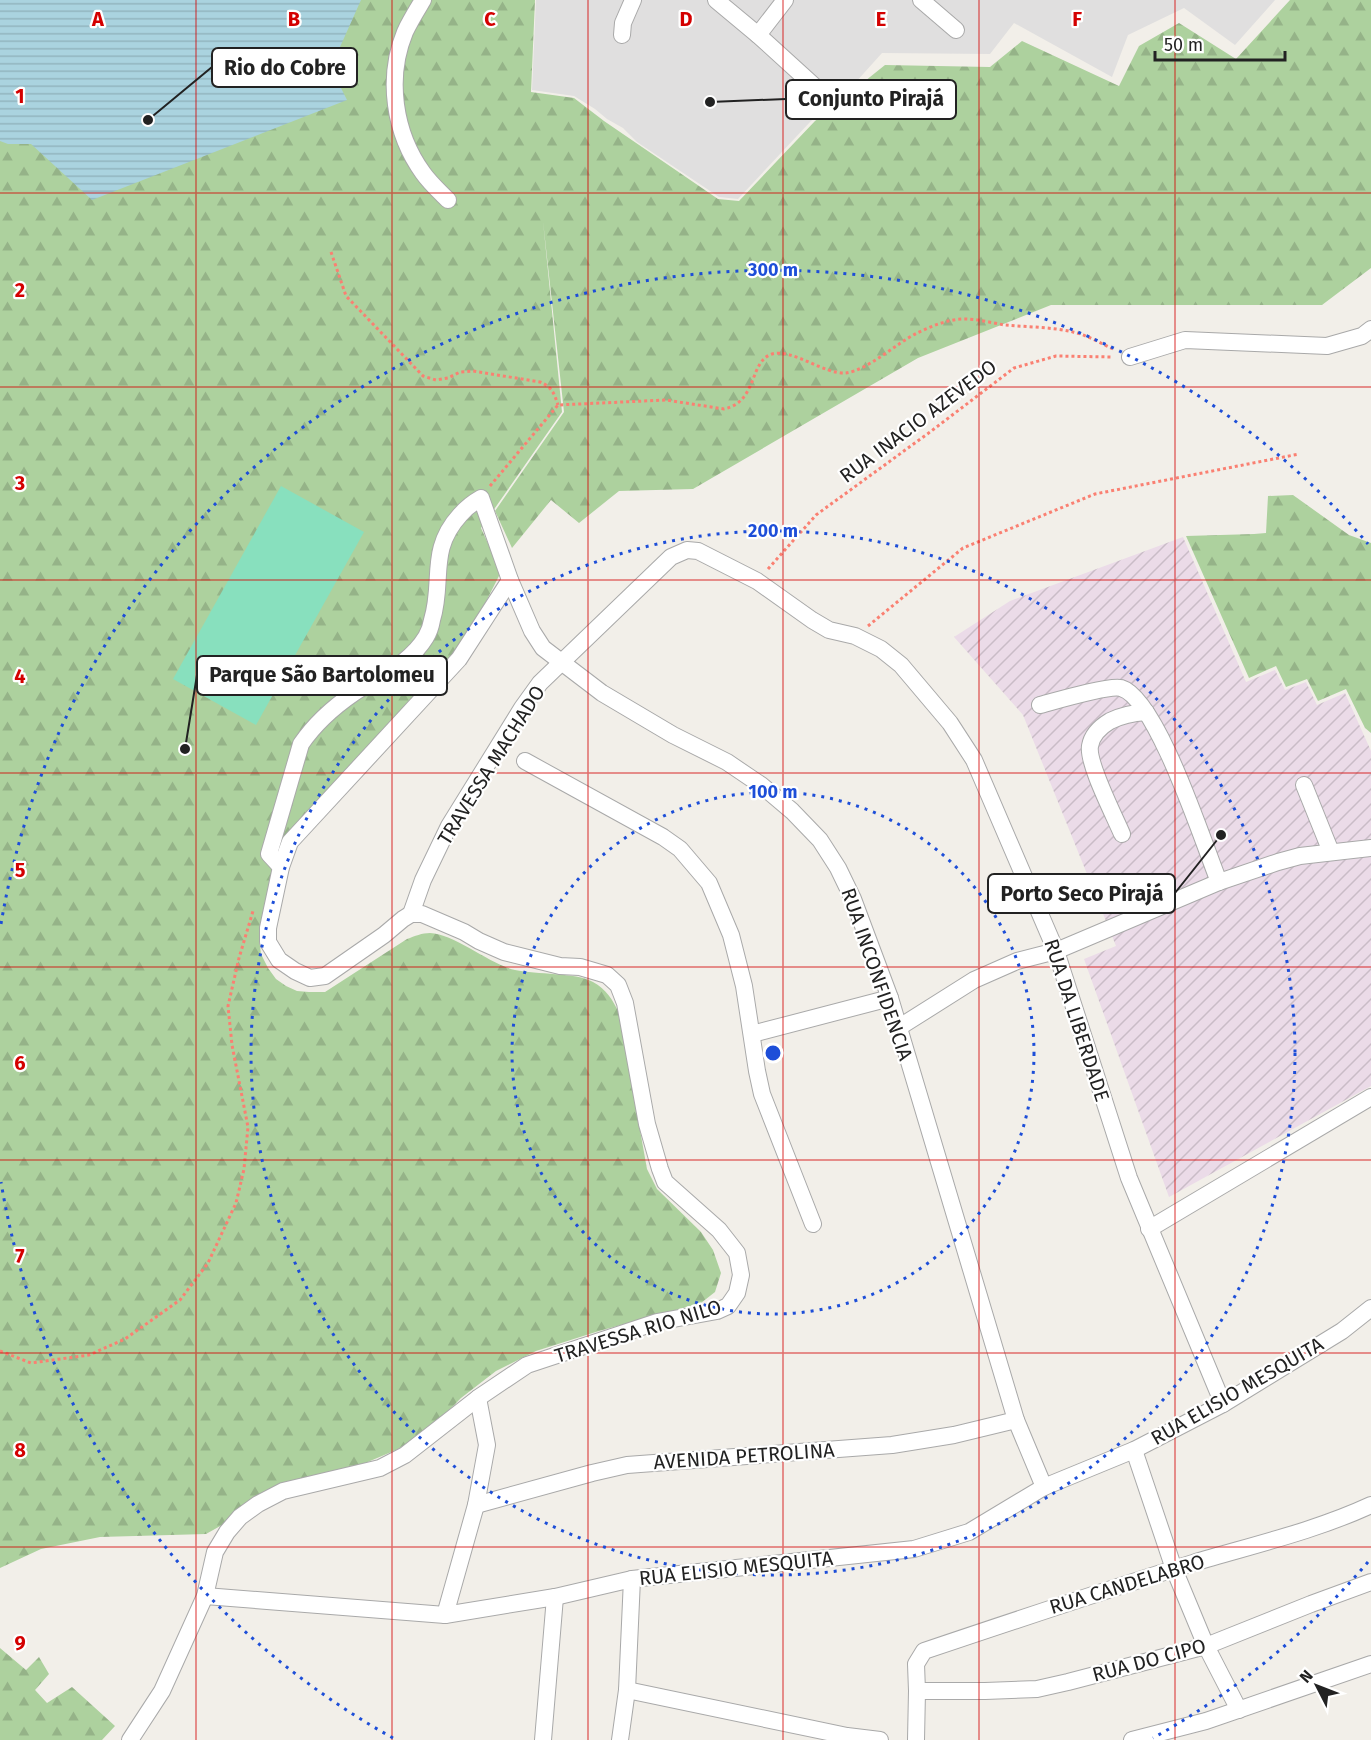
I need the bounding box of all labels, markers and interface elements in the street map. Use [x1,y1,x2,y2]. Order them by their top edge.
text: A [91,7,105,31]
text: B [288,7,300,31]
text: C [484,7,496,31]
text: D [679,7,693,31]
text: E [876,7,886,31]
text: F [1072,7,1082,31]
scale bar [1155,24,1286,62]
text: 50 m [1164,34,1203,56]
callout: Rio do Cobre [212,48,357,87]
text: Rio do Cobre [224,55,346,81]
callout: Conjunto Pirajá [786,80,956,119]
text: 1 [15,84,25,108]
text: Conjunto Pirajá [798,86,944,112]
text: 300 m [747,259,798,281]
text: 2 [15,278,25,302]
street label: RUA INACIO AZEVEDO [835,354,1001,488]
text: 3 [14,471,25,495]
text: 200 m [748,520,798,542]
callout: Parque São Bartolomeu [197,656,447,695]
text: Parque São Bartolomeu [209,662,435,688]
text: 4 [14,664,26,688]
street label: TRAVESSA MACHADO [432,681,550,849]
text: 100 m [749,781,797,803]
text: 5 [15,858,26,882]
callout: Porto Seco Pirajá [988,874,1175,913]
text: Porto Seco Pirajá [1000,881,1164,907]
street label: RUA INCONFIDENCIA [836,884,918,1064]
street label: RUA DA LIBERDADE [1039,936,1115,1104]
centre of rings [763,1043,783,1063]
text: 6 [14,1051,26,1075]
text: 7 [15,1244,25,1268]
street label: TRAVESSA RIO NILO [552,1294,724,1368]
street label: RUA ELISIO MESQUITA [1147,1332,1328,1450]
text: 8 [14,1438,26,1462]
street label: AVENIDA PETROLINA [653,1438,836,1474]
street label: RUA ELISIO MESQUITA [638,1546,835,1590]
street label: RUA CANDELABRO [1047,1549,1207,1619]
text: 9 [14,1631,26,1655]
street label: RUA DO CIPO [1090,1633,1208,1687]
north arrow [1287,1656,1347,1716]
text: N [1296,1666,1317,1687]

